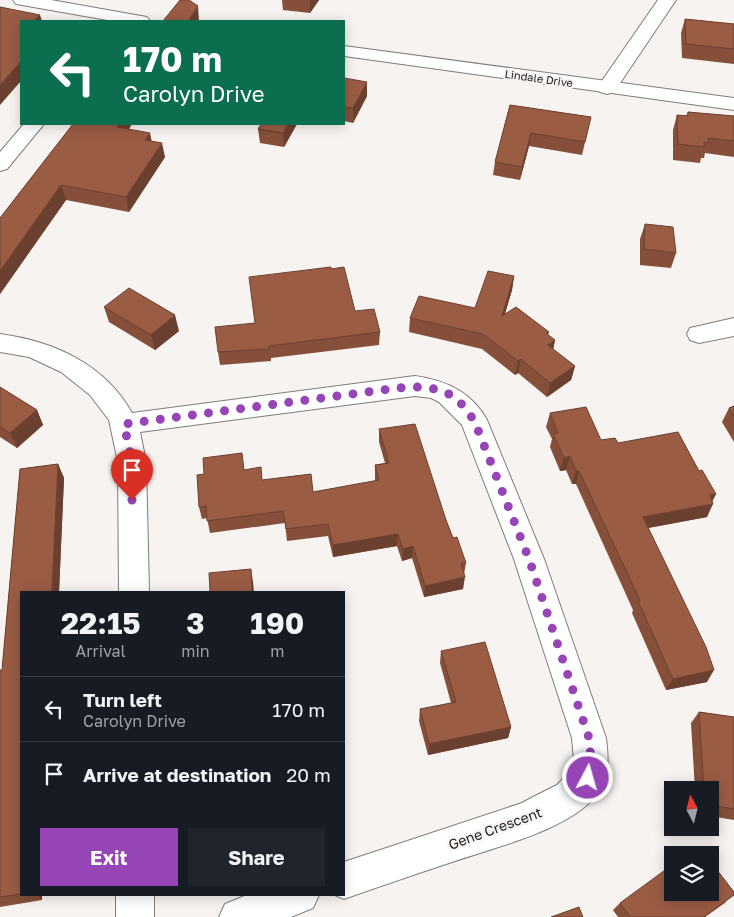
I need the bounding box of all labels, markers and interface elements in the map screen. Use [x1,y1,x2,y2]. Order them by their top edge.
text: 170 m [123,38,222,80]
icon: left [40,40,105,105]
street label: Lindale Drive [504,67,574,89]
text: Carolyn Drive [123,80,264,107]
pin [111,449,153,500]
icon: arrive [118,456,146,484]
text: 22:15 [61,605,141,641]
text: 3 [186,605,205,641]
text: 190 [250,605,304,641]
text: Arrival [76,641,126,661]
text: min [181,641,210,661]
text: m [270,641,284,661]
text: Turn left [83,688,162,711]
icon: left [40,695,68,723]
text: 170 m [272,698,325,721]
text: Carolyn Drive [83,711,186,731]
position arrow [561,751,613,803]
icon: arrive [40,760,68,788]
text: Arrive at destination [83,763,271,786]
text: 20 m [286,763,331,786]
north arrow [664,781,719,836]
map controls [664,781,719,901]
street label: Gene Crescent [446,803,544,853]
button: Exit [40,828,178,886]
button: Share [188,828,325,886]
button: layers [664,846,719,901]

